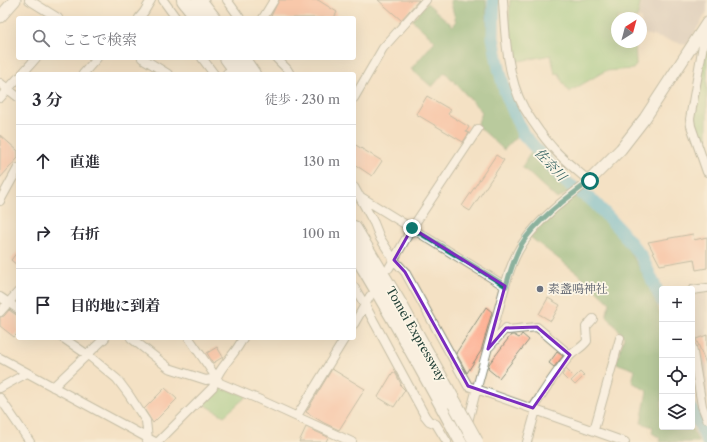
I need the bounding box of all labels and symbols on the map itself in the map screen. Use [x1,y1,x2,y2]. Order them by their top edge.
north arrow [611,12,647,48]
water label: 佐奈川 [532,144,572,185]
route start [581,172,599,190]
route end [403,219,421,237]
place label: 素盞鳴神社 [548,281,608,296]
street label: Tomei Expressway [383,284,450,384]
marker: 素盞鳴神社 [535,284,545,294]

